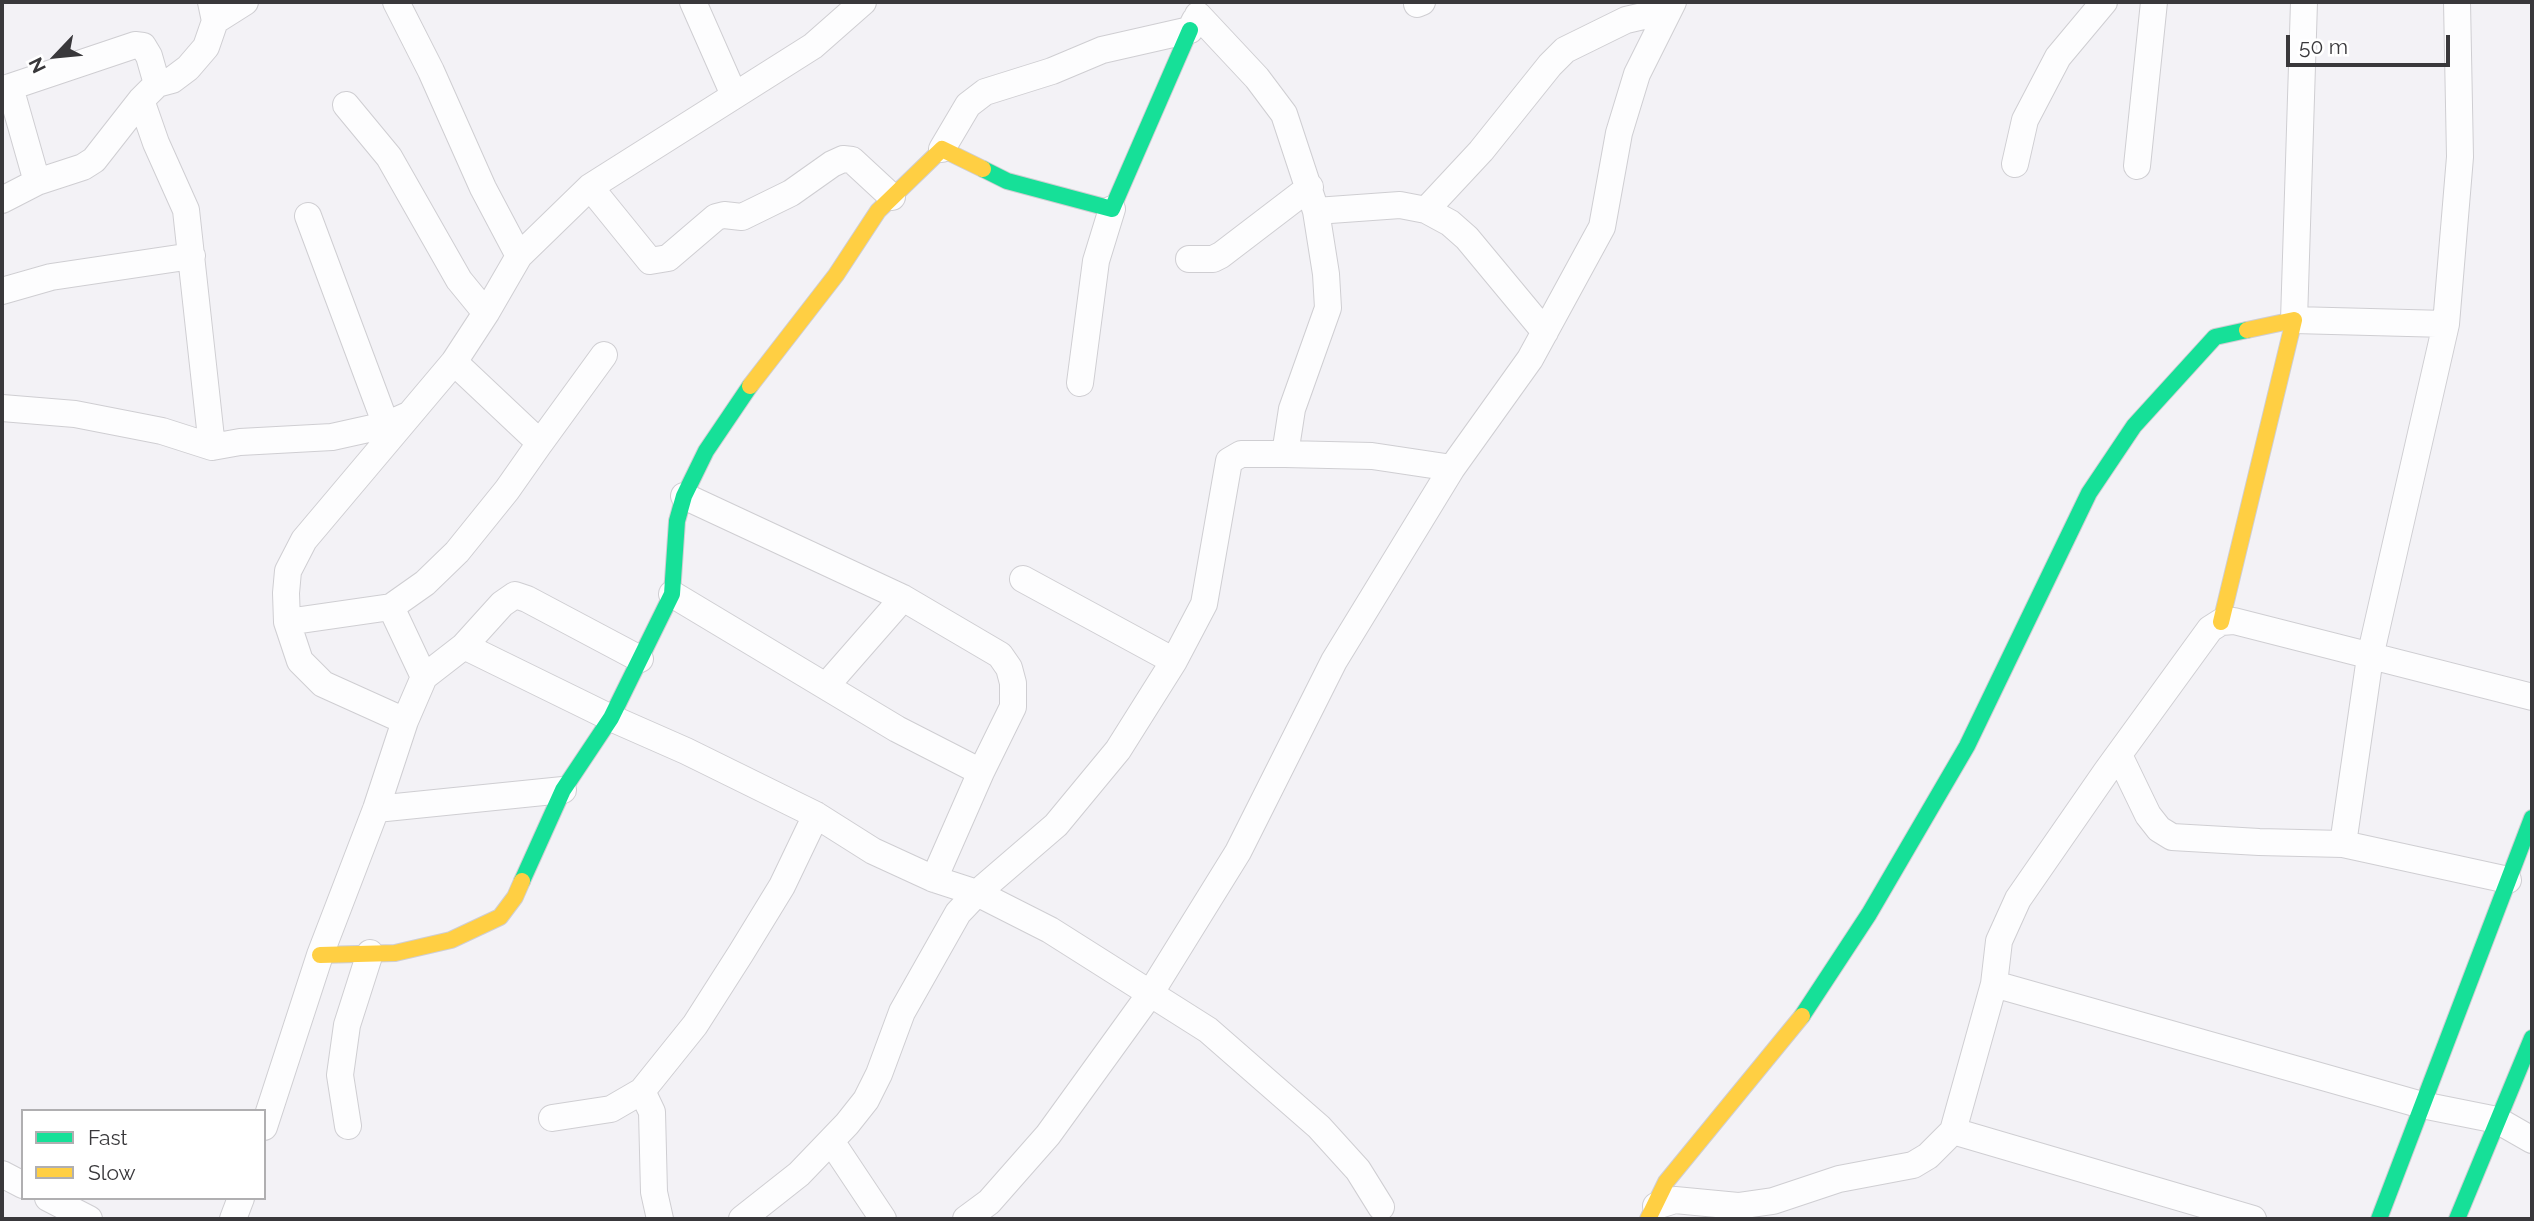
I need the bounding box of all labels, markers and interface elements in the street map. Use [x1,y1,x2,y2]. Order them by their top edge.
north arrow [21,21,91,91]
scale bar [2289,21,2454,65]
text: 50 m [2299,34,2348,59]
text: N [24,54,50,77]
legend [21,1109,266,1200]
text: Fast [88,1125,128,1150]
text: Slow [88,1160,136,1185]

